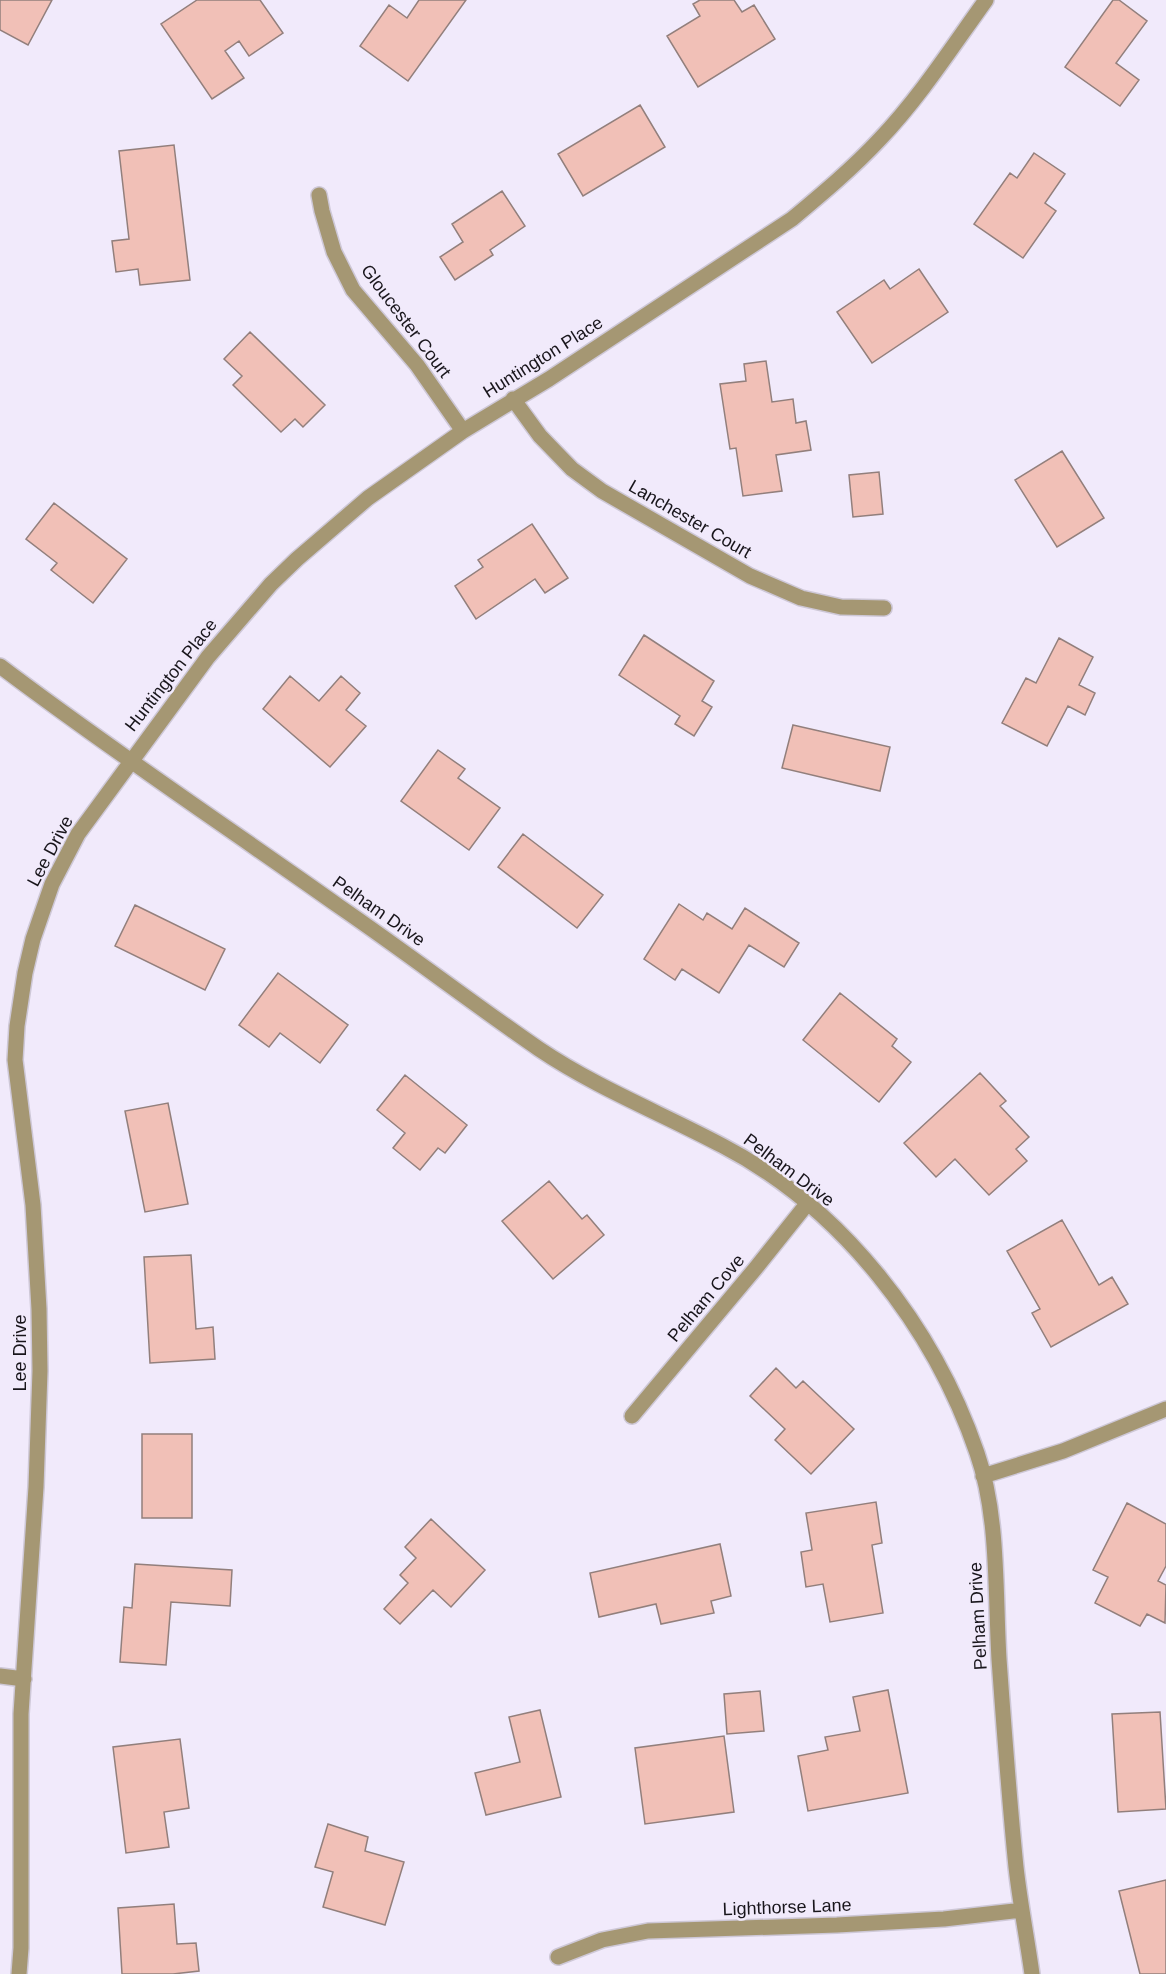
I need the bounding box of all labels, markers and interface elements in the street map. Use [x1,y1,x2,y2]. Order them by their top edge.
street label: Gloucester Court [357,261,455,381]
street label: Huntington Place [480,312,606,402]
street label: Lanchester Court [625,476,755,562]
street label: Huntington Place [121,615,221,735]
street label: Lee Drive [23,812,77,890]
street label: Pelham Drive [329,872,429,950]
street label: Pelham Drive [740,1130,838,1210]
street label: Pelham Cove [664,1250,748,1346]
street label: Lee Drive [10,1314,30,1392]
street label: Pelham Drive [965,1562,991,1670]
street label: Lighthorse Lane [722,1895,852,1919]

